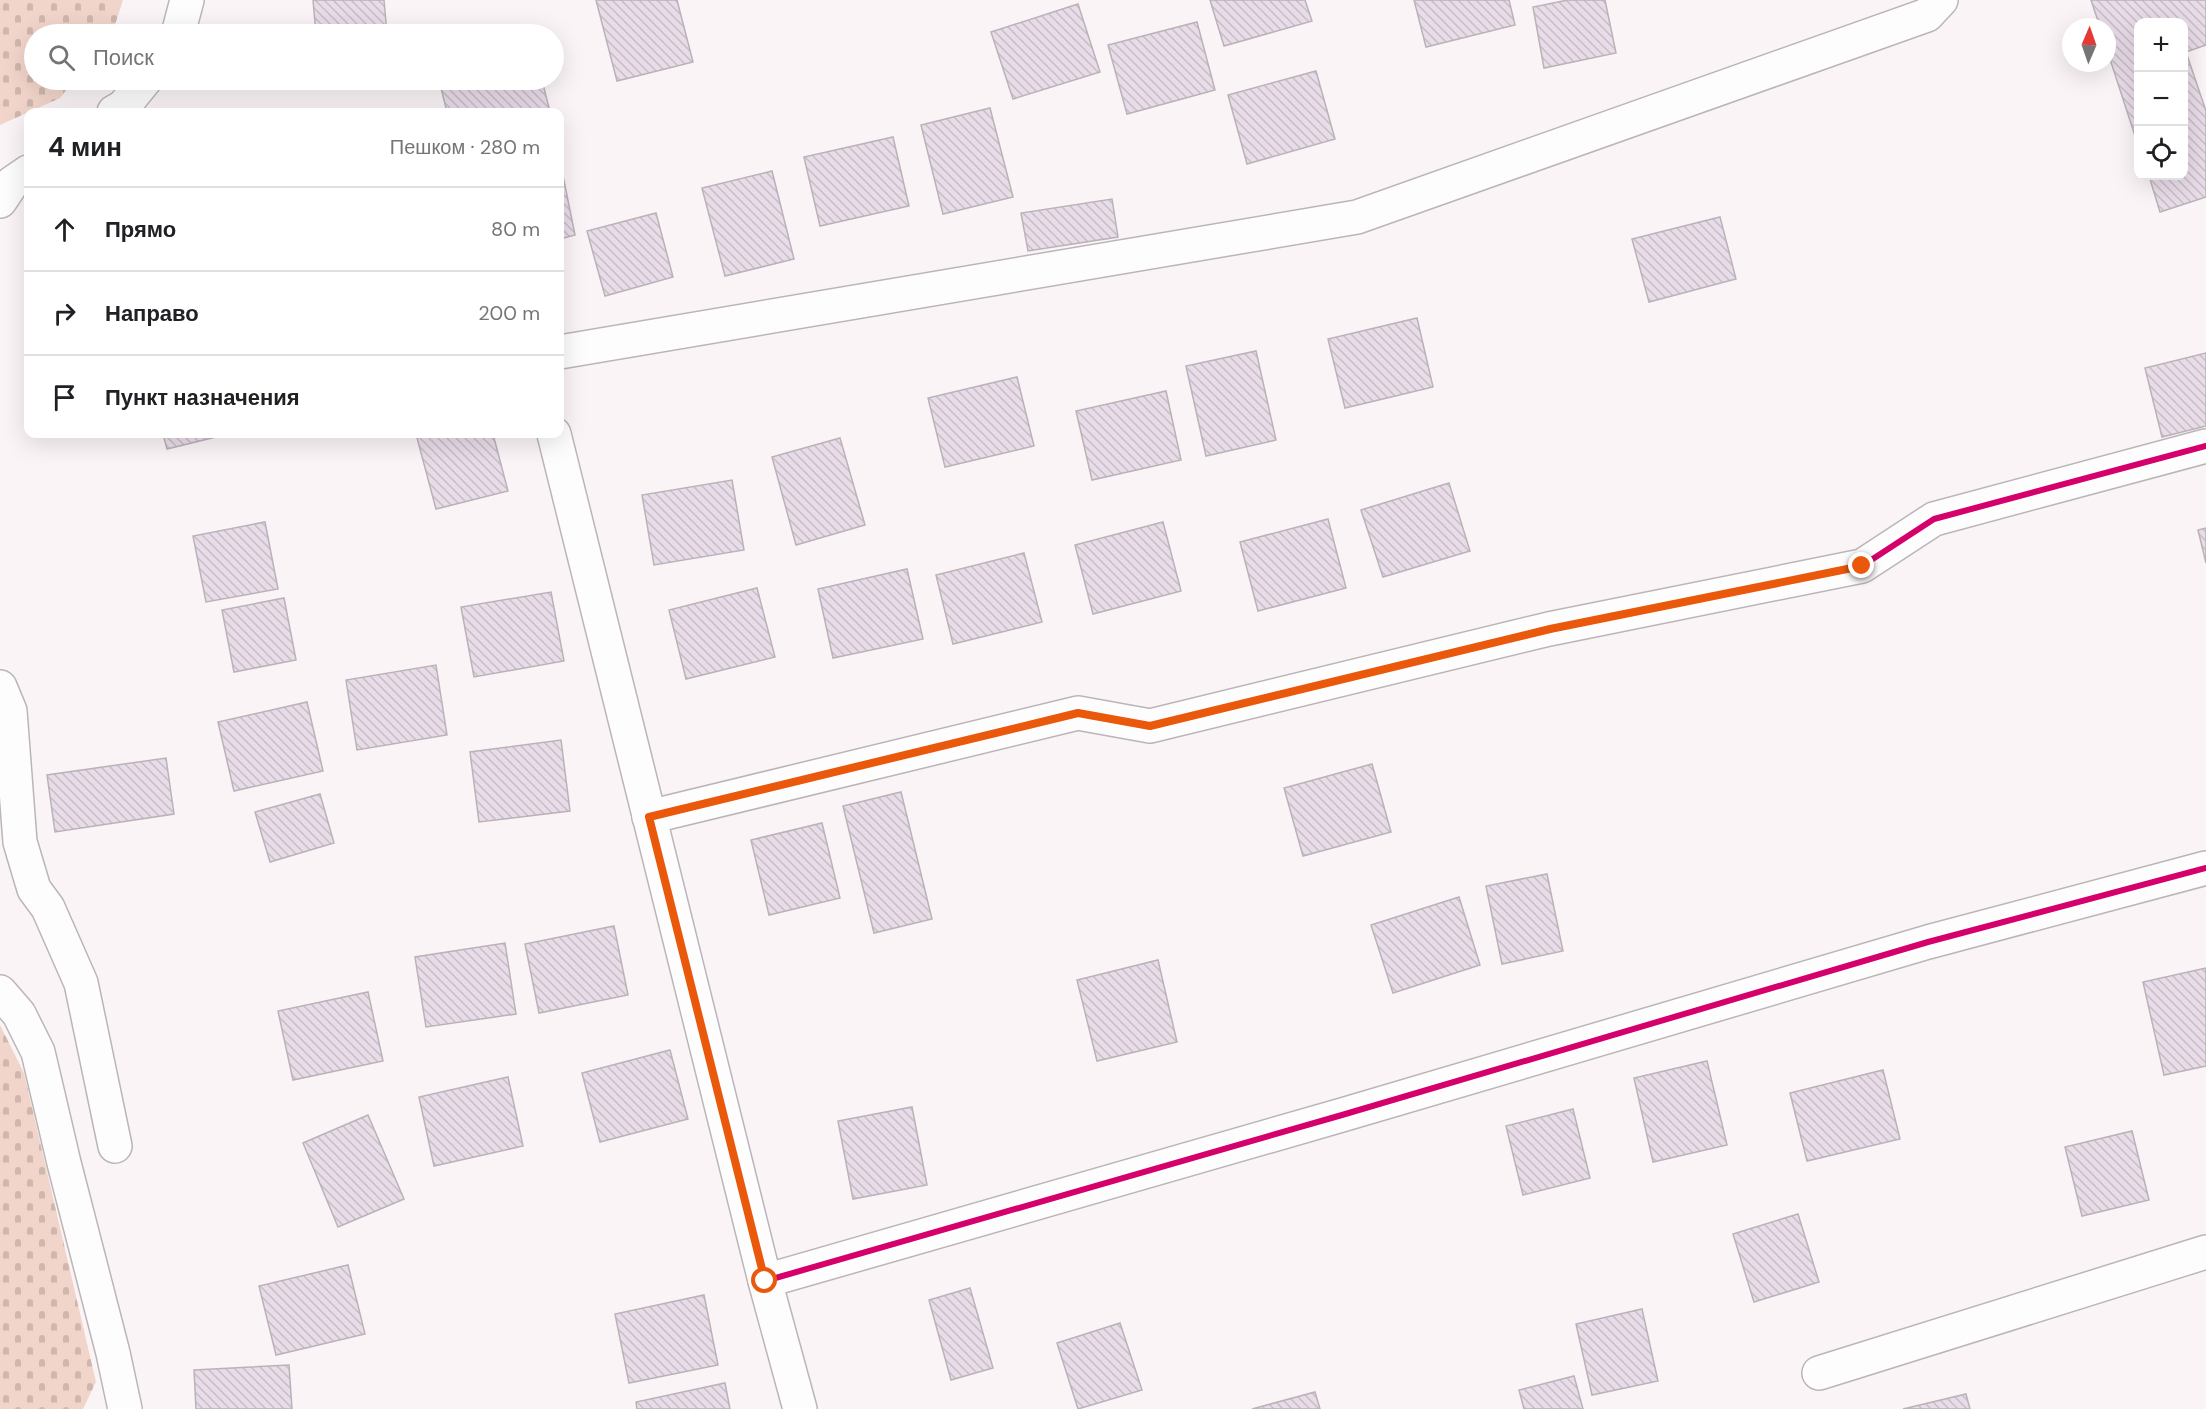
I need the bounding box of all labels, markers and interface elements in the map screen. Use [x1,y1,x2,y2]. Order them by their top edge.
north arrow [2062,18,2116,72]
map controls [2134,18,2188,180]
button: + [2134,18,2188,72]
search box [24,24,564,90]
icon: search [45,41,78,74]
text: Поиск [93,43,154,72]
button: − [2134,72,2188,126]
button: locate [2134,126,2188,180]
text: 4 мин [48,130,122,164]
text: Пешком · 280 m [390,134,540,160]
icon: ahead [48,213,81,246]
text: Прямо [105,215,176,244]
text: 80 m [491,216,540,242]
icon: right [48,297,81,330]
text: Направо [105,299,199,328]
text: 200 m [478,300,540,326]
icon: arrive [48,381,81,414]
text: Пункт назначения [105,383,300,412]
route end [1848,552,1874,578]
route start [751,1267,777,1293]

